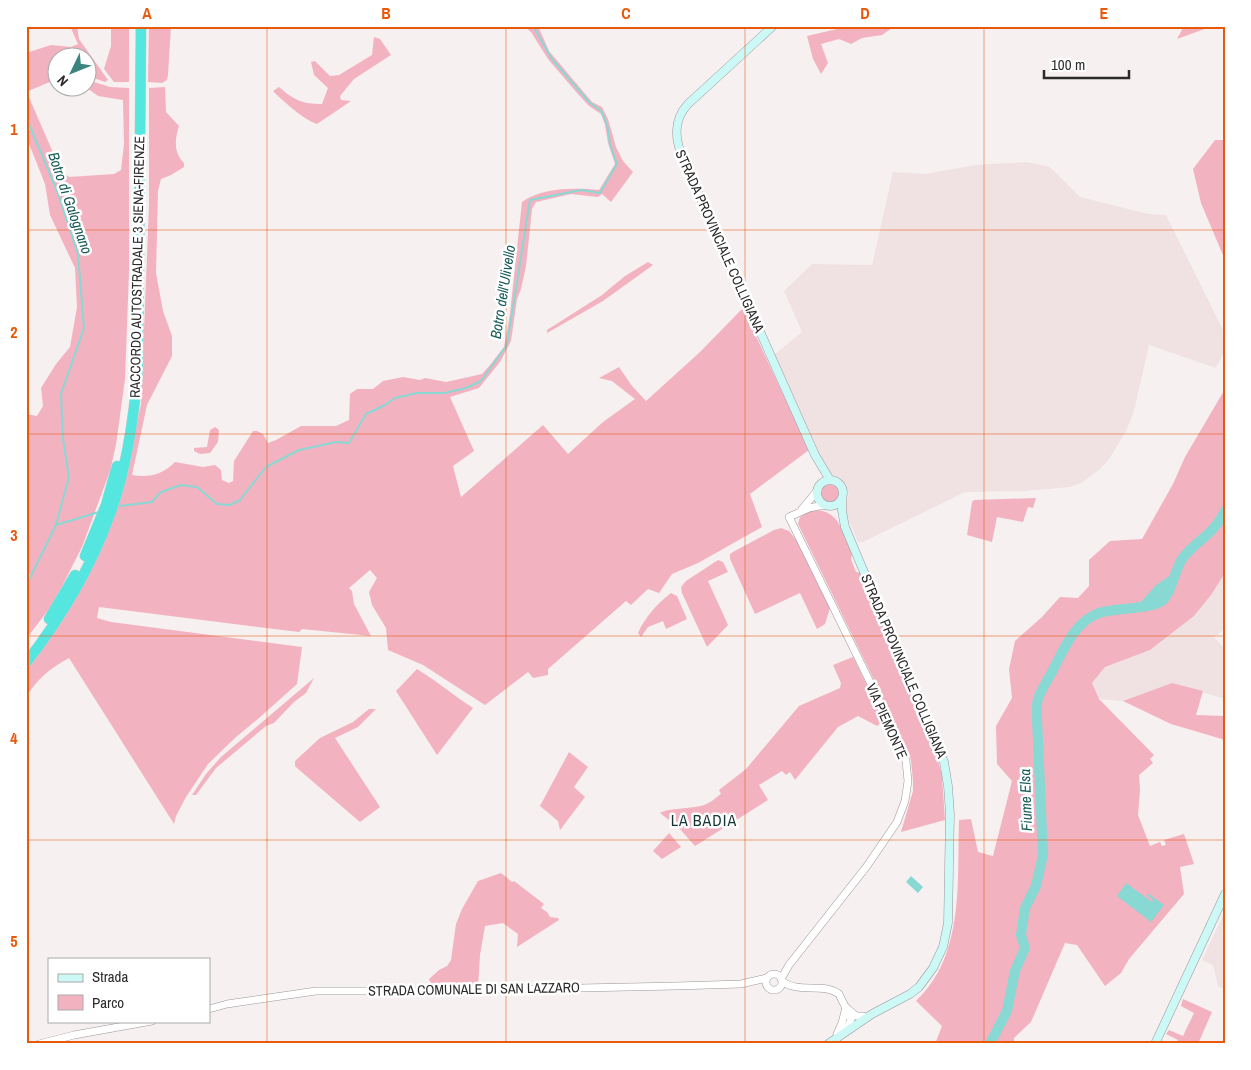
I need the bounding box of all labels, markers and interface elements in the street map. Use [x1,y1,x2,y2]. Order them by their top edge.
text: A [142,2,152,24]
text: B [381,2,391,24]
text: C [621,2,631,24]
text: D [860,2,870,24]
text: E [1100,2,1109,24]
north arrow [48,48,98,98]
scale bar [1044,48,1128,80]
text: 100 m [1051,54,1085,75]
text: N [53,72,72,90]
text: 1 [10,118,18,140]
street label: RACCORDO AUTOSTRADALE 3 SIENA-FIRENZE [126,136,148,398]
street label: STRADA PROVINCIALE COLLIGIANA [671,147,769,336]
water label: Botro di Galognano [43,149,98,257]
water label: Botro dell'Ulivello [485,243,520,340]
text: 2 [10,321,18,343]
text: 3 [10,524,18,546]
street label: STRADA PROVINCIALE COLLIGIANA [857,571,951,761]
street label: VIA PIEMONTE [862,680,912,762]
text: 4 [10,727,18,749]
water label: Fiume Elsa [1014,768,1037,831]
district label: LA BADIA [671,809,737,831]
text: 5 [10,930,18,952]
legend [48,958,210,1022]
text: Strada [92,966,128,987]
street label: STRADA COMUNALE DI SAN LAZZARO [368,978,580,1000]
text: Parco [92,992,124,1013]

